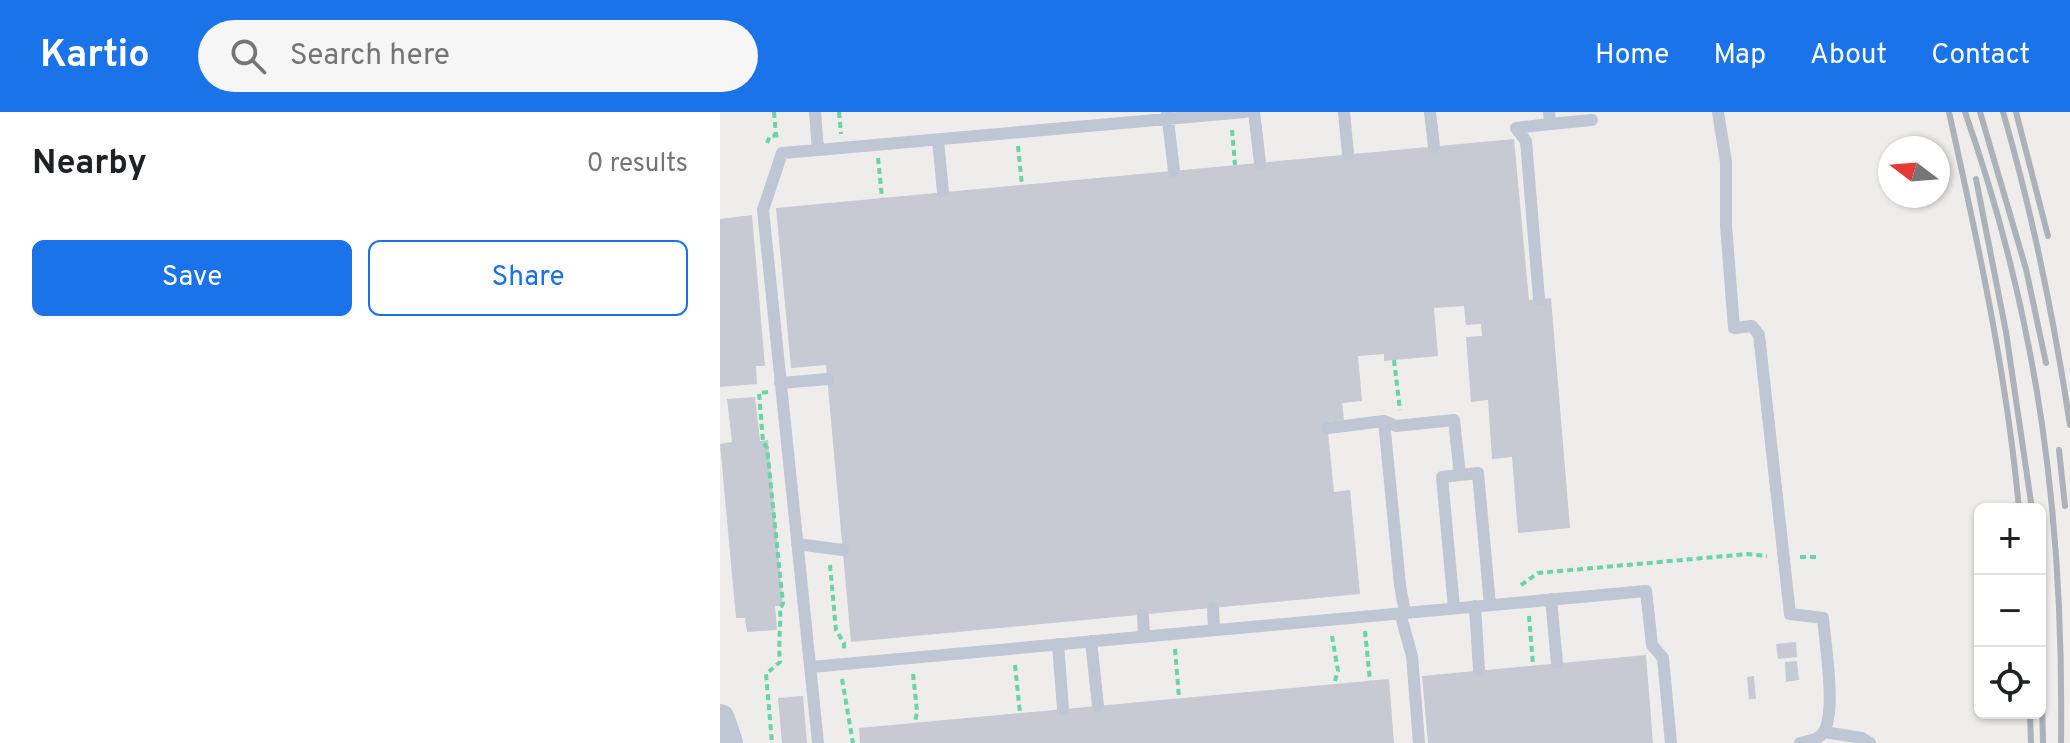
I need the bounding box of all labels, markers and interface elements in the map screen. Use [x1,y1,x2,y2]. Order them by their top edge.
search box [198,20,758,92]
text: Kartio [40,32,150,81]
icon: search [226,34,270,78]
text: Search here [290,38,450,75]
text: Home [1595,38,1669,74]
text: Map [1713,38,1766,74]
text: About [1810,38,1887,74]
text: Contact [1931,38,2030,74]
north arrow [1878,136,1950,208]
text: Nearby [32,143,147,186]
text: 0 results [587,148,688,181]
button: Save [32,240,352,316]
button: Share [368,240,688,316]
map controls [1974,503,2046,719]
button: + [1974,503,2046,575]
button: − [1974,575,2046,647]
button: locate [1974,647,2046,719]

